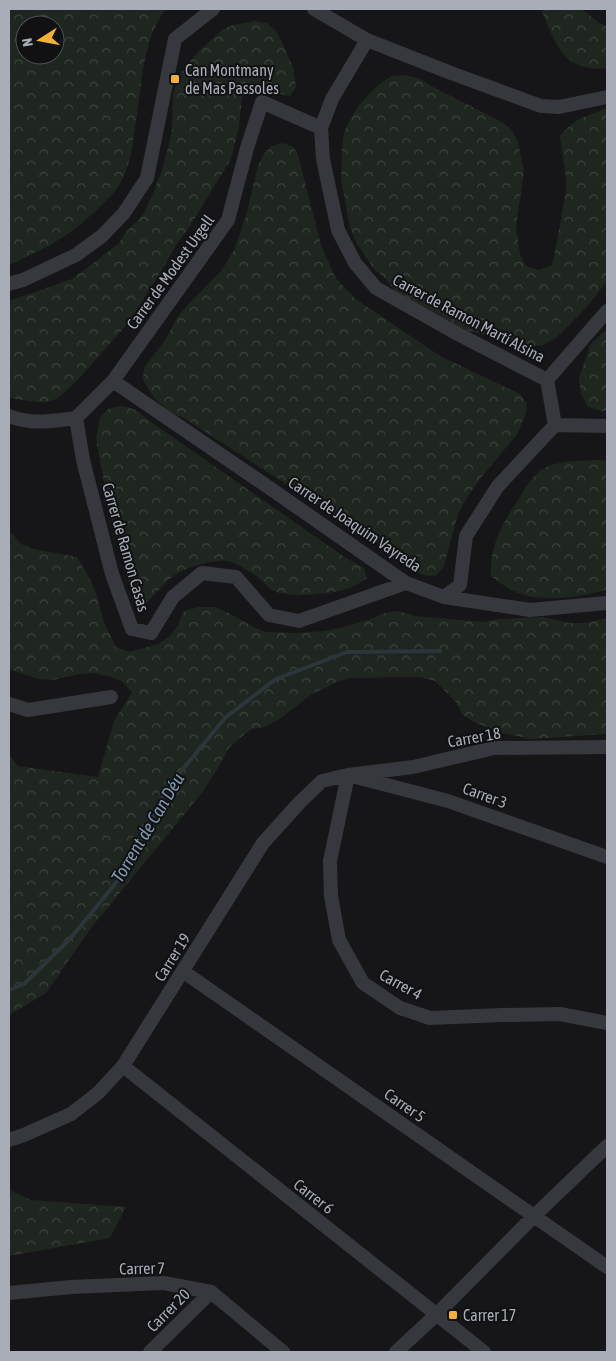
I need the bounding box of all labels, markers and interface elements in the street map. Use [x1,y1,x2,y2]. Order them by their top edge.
north arrow [15,15,65,65]
text: N [19,37,36,48]
place label: Can Montmany de Mas Passoles [185,61,279,97]
marker: Can Montmany de Mas Passoles [169,73,181,85]
street label: Carrer de Modest Urgell [123,211,219,333]
street label: Carrer de Ramon Martí Alsina [390,270,548,366]
street label: Carrer de Joaquim Vayreda [285,473,425,576]
street label: Carrer de Ramon Casas [99,481,153,614]
street label: Carrer 18 [446,724,502,750]
water label: Torrent de Can Déu [107,769,189,886]
street label: Carrer 3 [460,779,510,811]
street label: Carrer 19 [150,930,194,984]
street label: Carrer 4 [377,965,425,1003]
street label: Carrer 5 [381,1084,429,1126]
street label: Carrer 6 [290,1175,338,1217]
street label: Carrer 7 [119,1259,165,1277]
street label: Carrer 20 [143,1285,193,1335]
place label: Carrer 17 [463,1306,516,1324]
marker: Carrer 17 [447,1309,459,1321]

